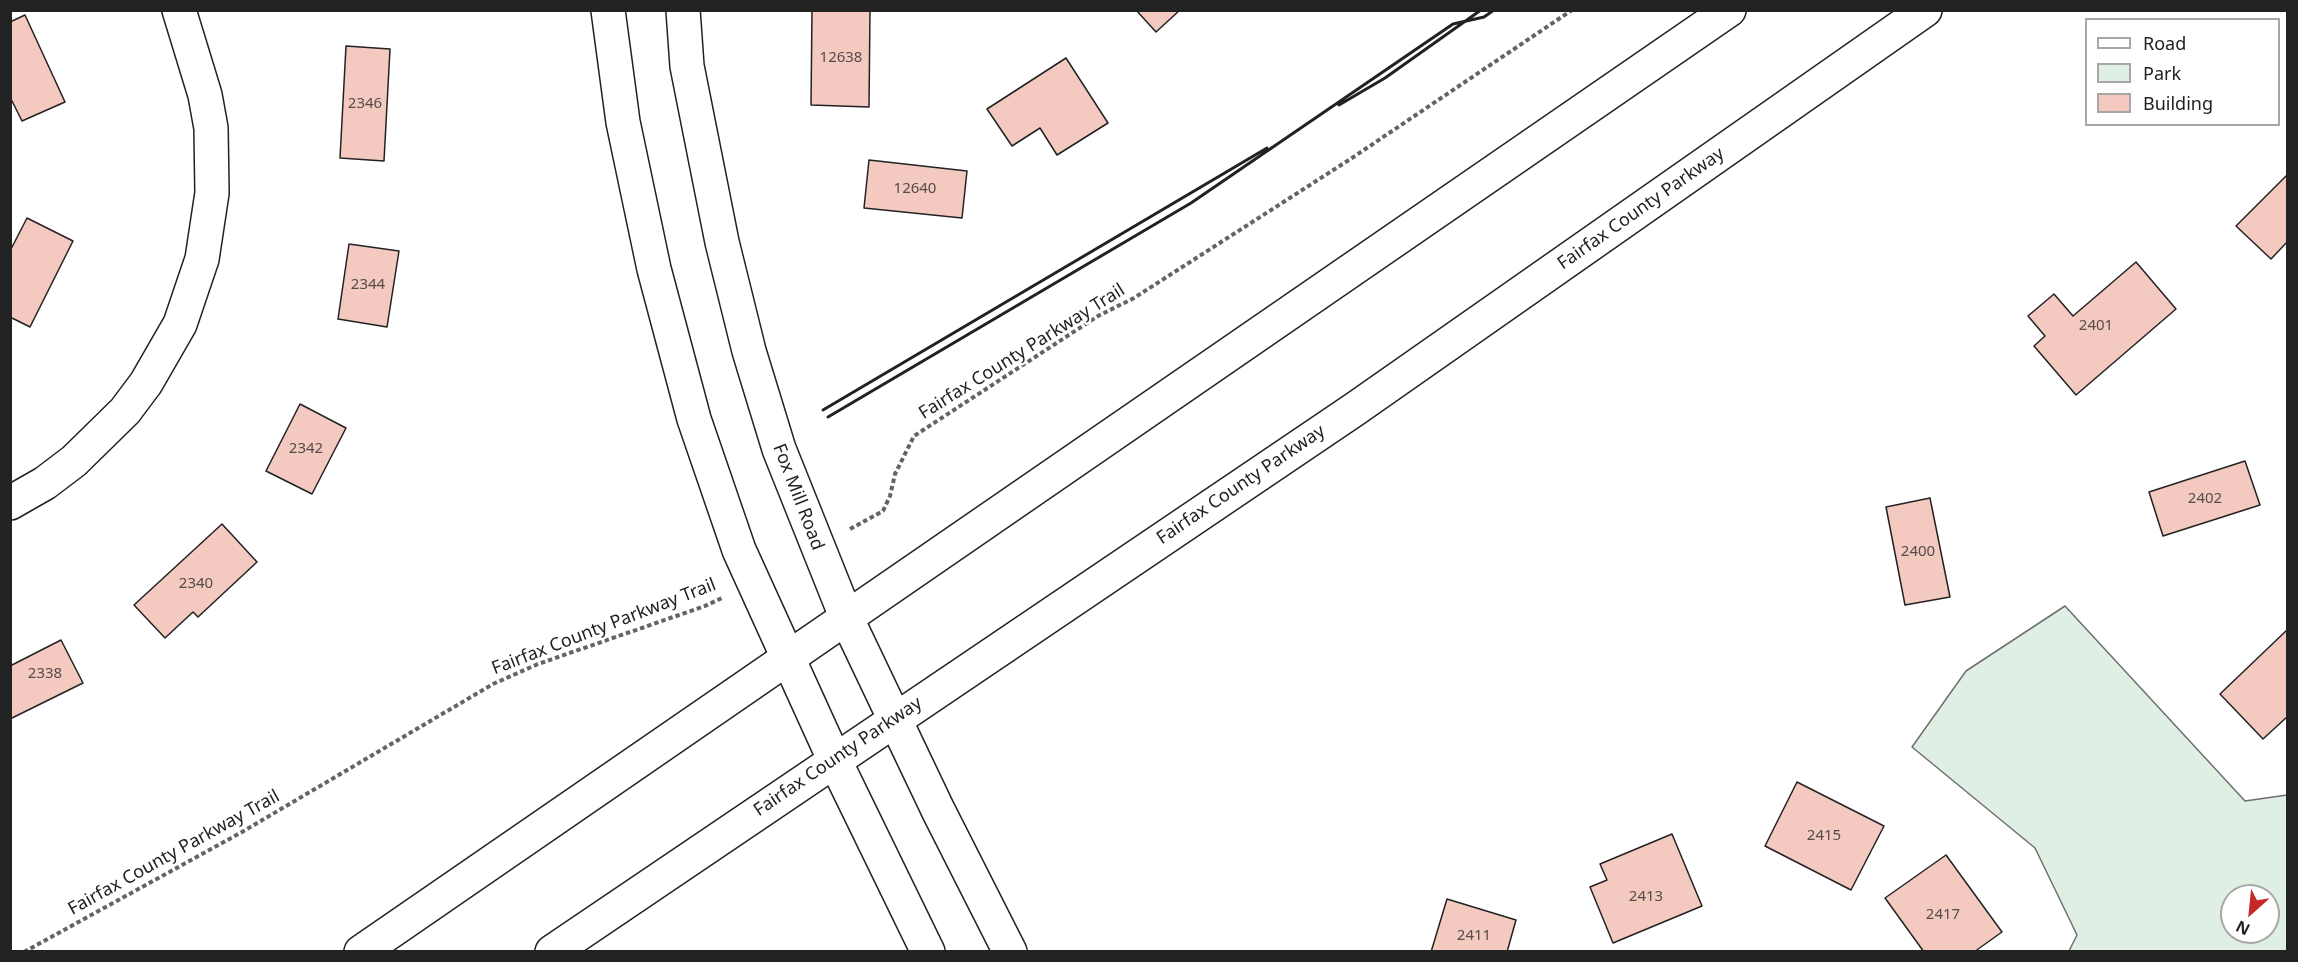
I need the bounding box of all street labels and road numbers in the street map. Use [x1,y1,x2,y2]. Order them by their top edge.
street label: Fairfax County Parkway [1554,143,1728,275]
street label: Fairfax County Parkway Trail [915,280,1129,424]
street label: Fairfax County Parkway [1153,421,1329,549]
street label: Fox Mill Road [768,441,828,553]
street label: Fairfax County Parkway Trail [489,574,719,680]
street label: Fairfax County Parkway [750,693,926,821]
street label: Fairfax County Parkway Trail [64,786,284,920]

